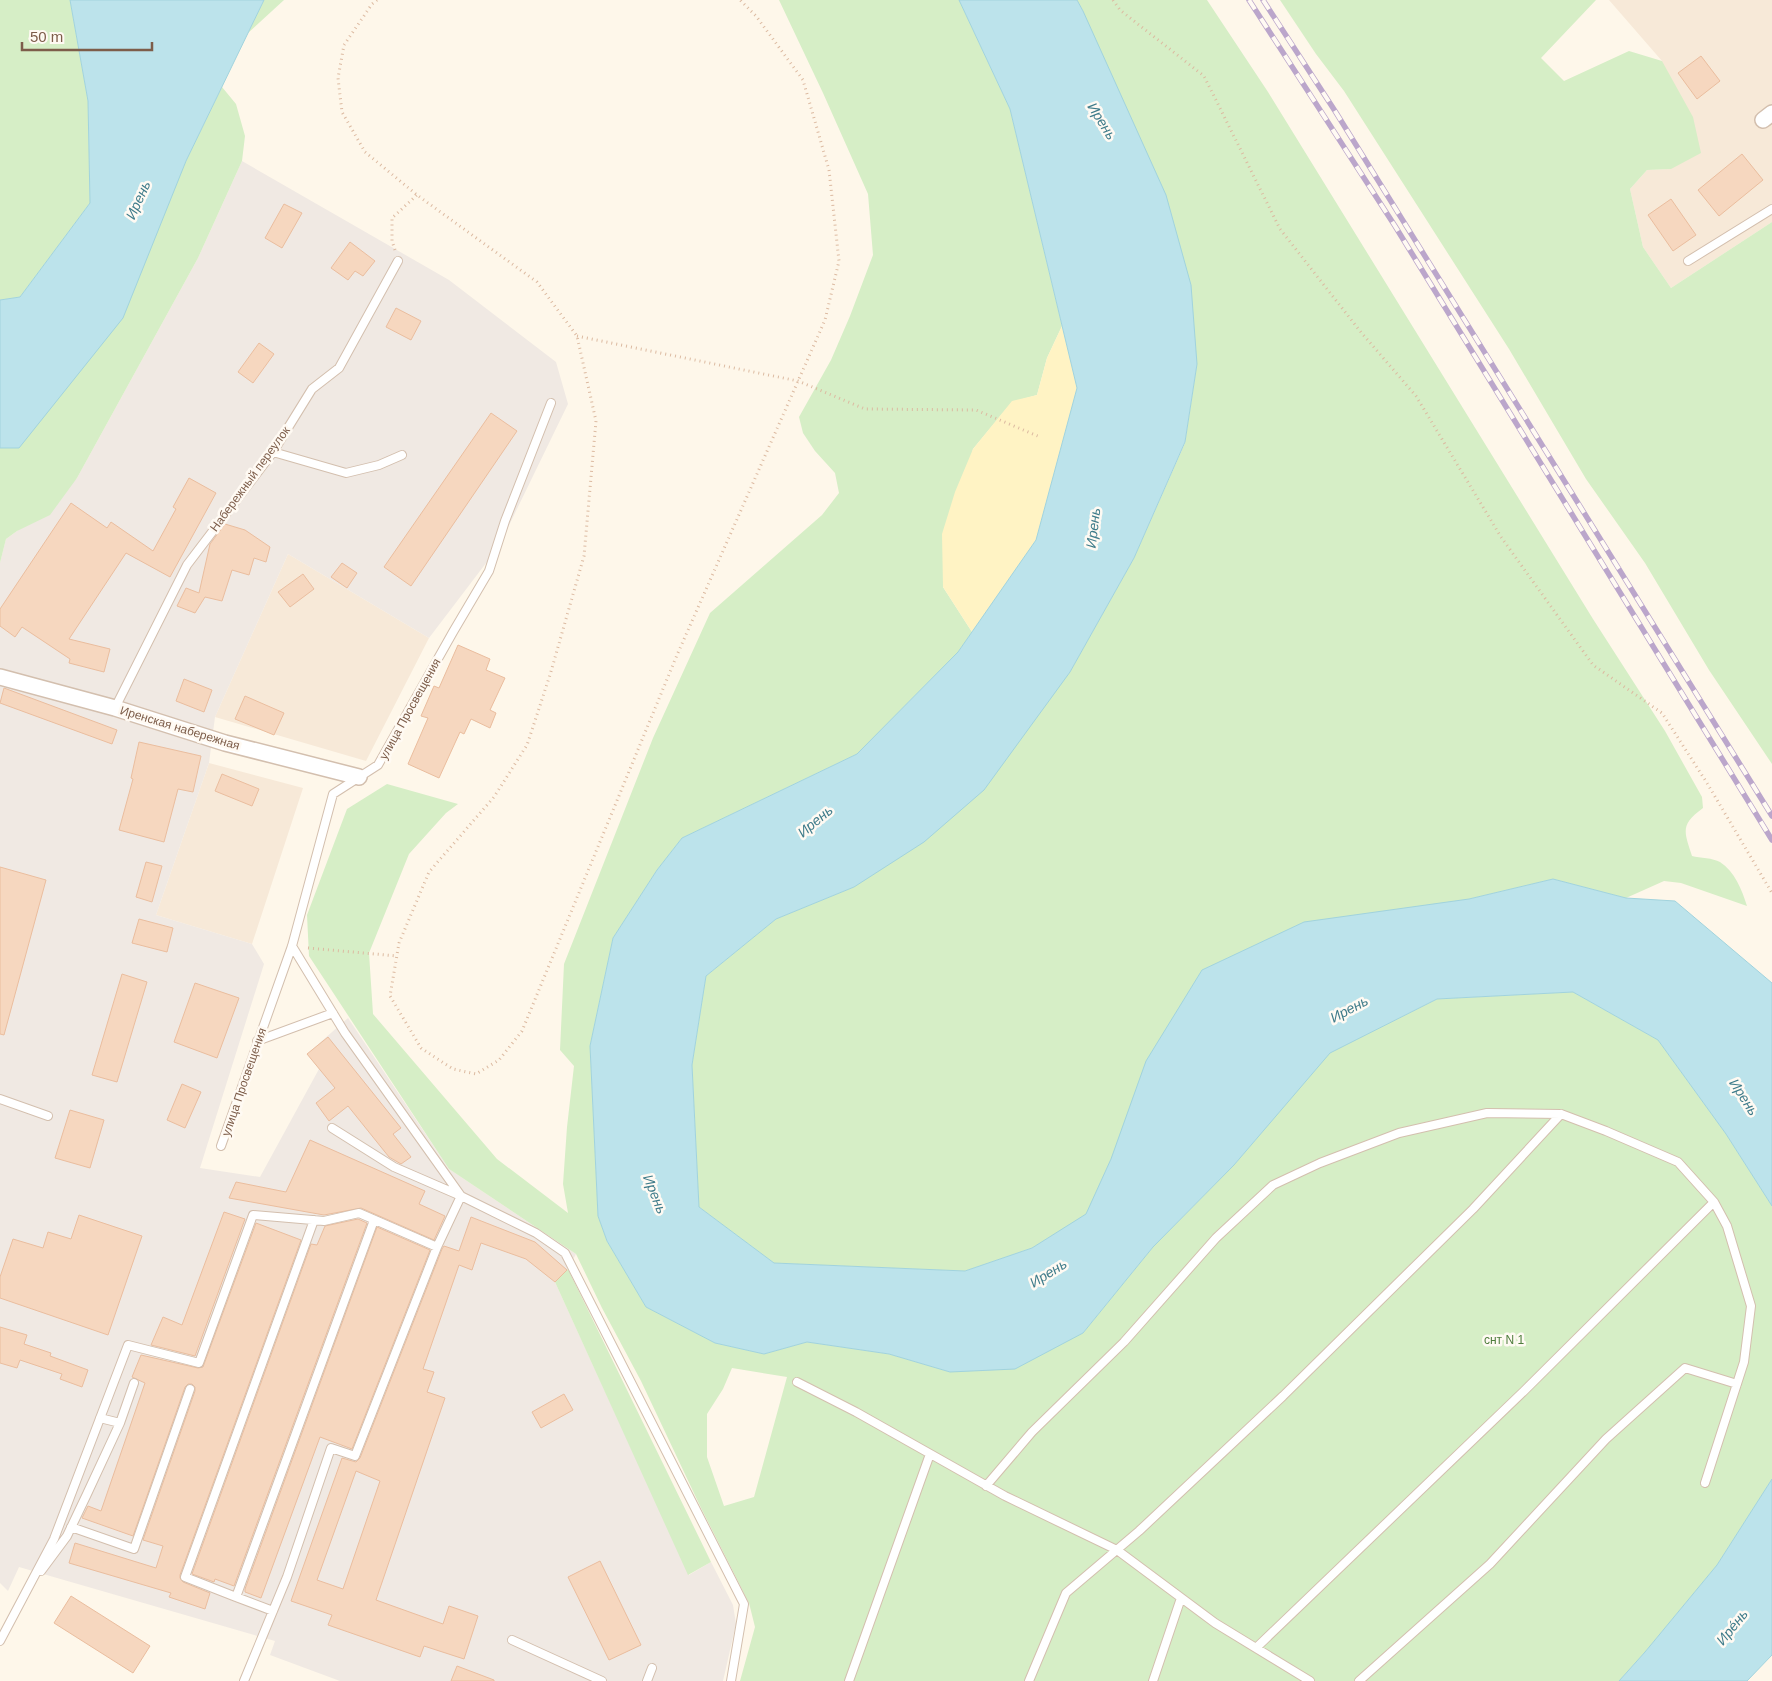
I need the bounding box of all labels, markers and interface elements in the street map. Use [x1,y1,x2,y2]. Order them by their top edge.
scale bar [22,20,152,52]
text: 50 m [30,28,63,45]
water label: Ирень [1084,100,1120,142]
water label: Ирень [122,178,154,222]
street label: Набережный переулок [207,423,293,534]
water label: Ирень [1083,507,1103,549]
street label: улица Просвещения [376,656,444,762]
street label: Иренская набережная [118,703,242,753]
water label: Ирень [794,802,836,840]
water label: Ирень [1327,992,1371,1026]
street label: улица Просвещения [219,1026,269,1138]
water label: Ирень [1726,1076,1762,1118]
water label: Ирень [640,1172,670,1216]
water label: Ирень [1027,1255,1069,1291]
park label: снт N 1 [1484,1333,1524,1347]
water label: Ире́нь [1713,1606,1751,1648]

